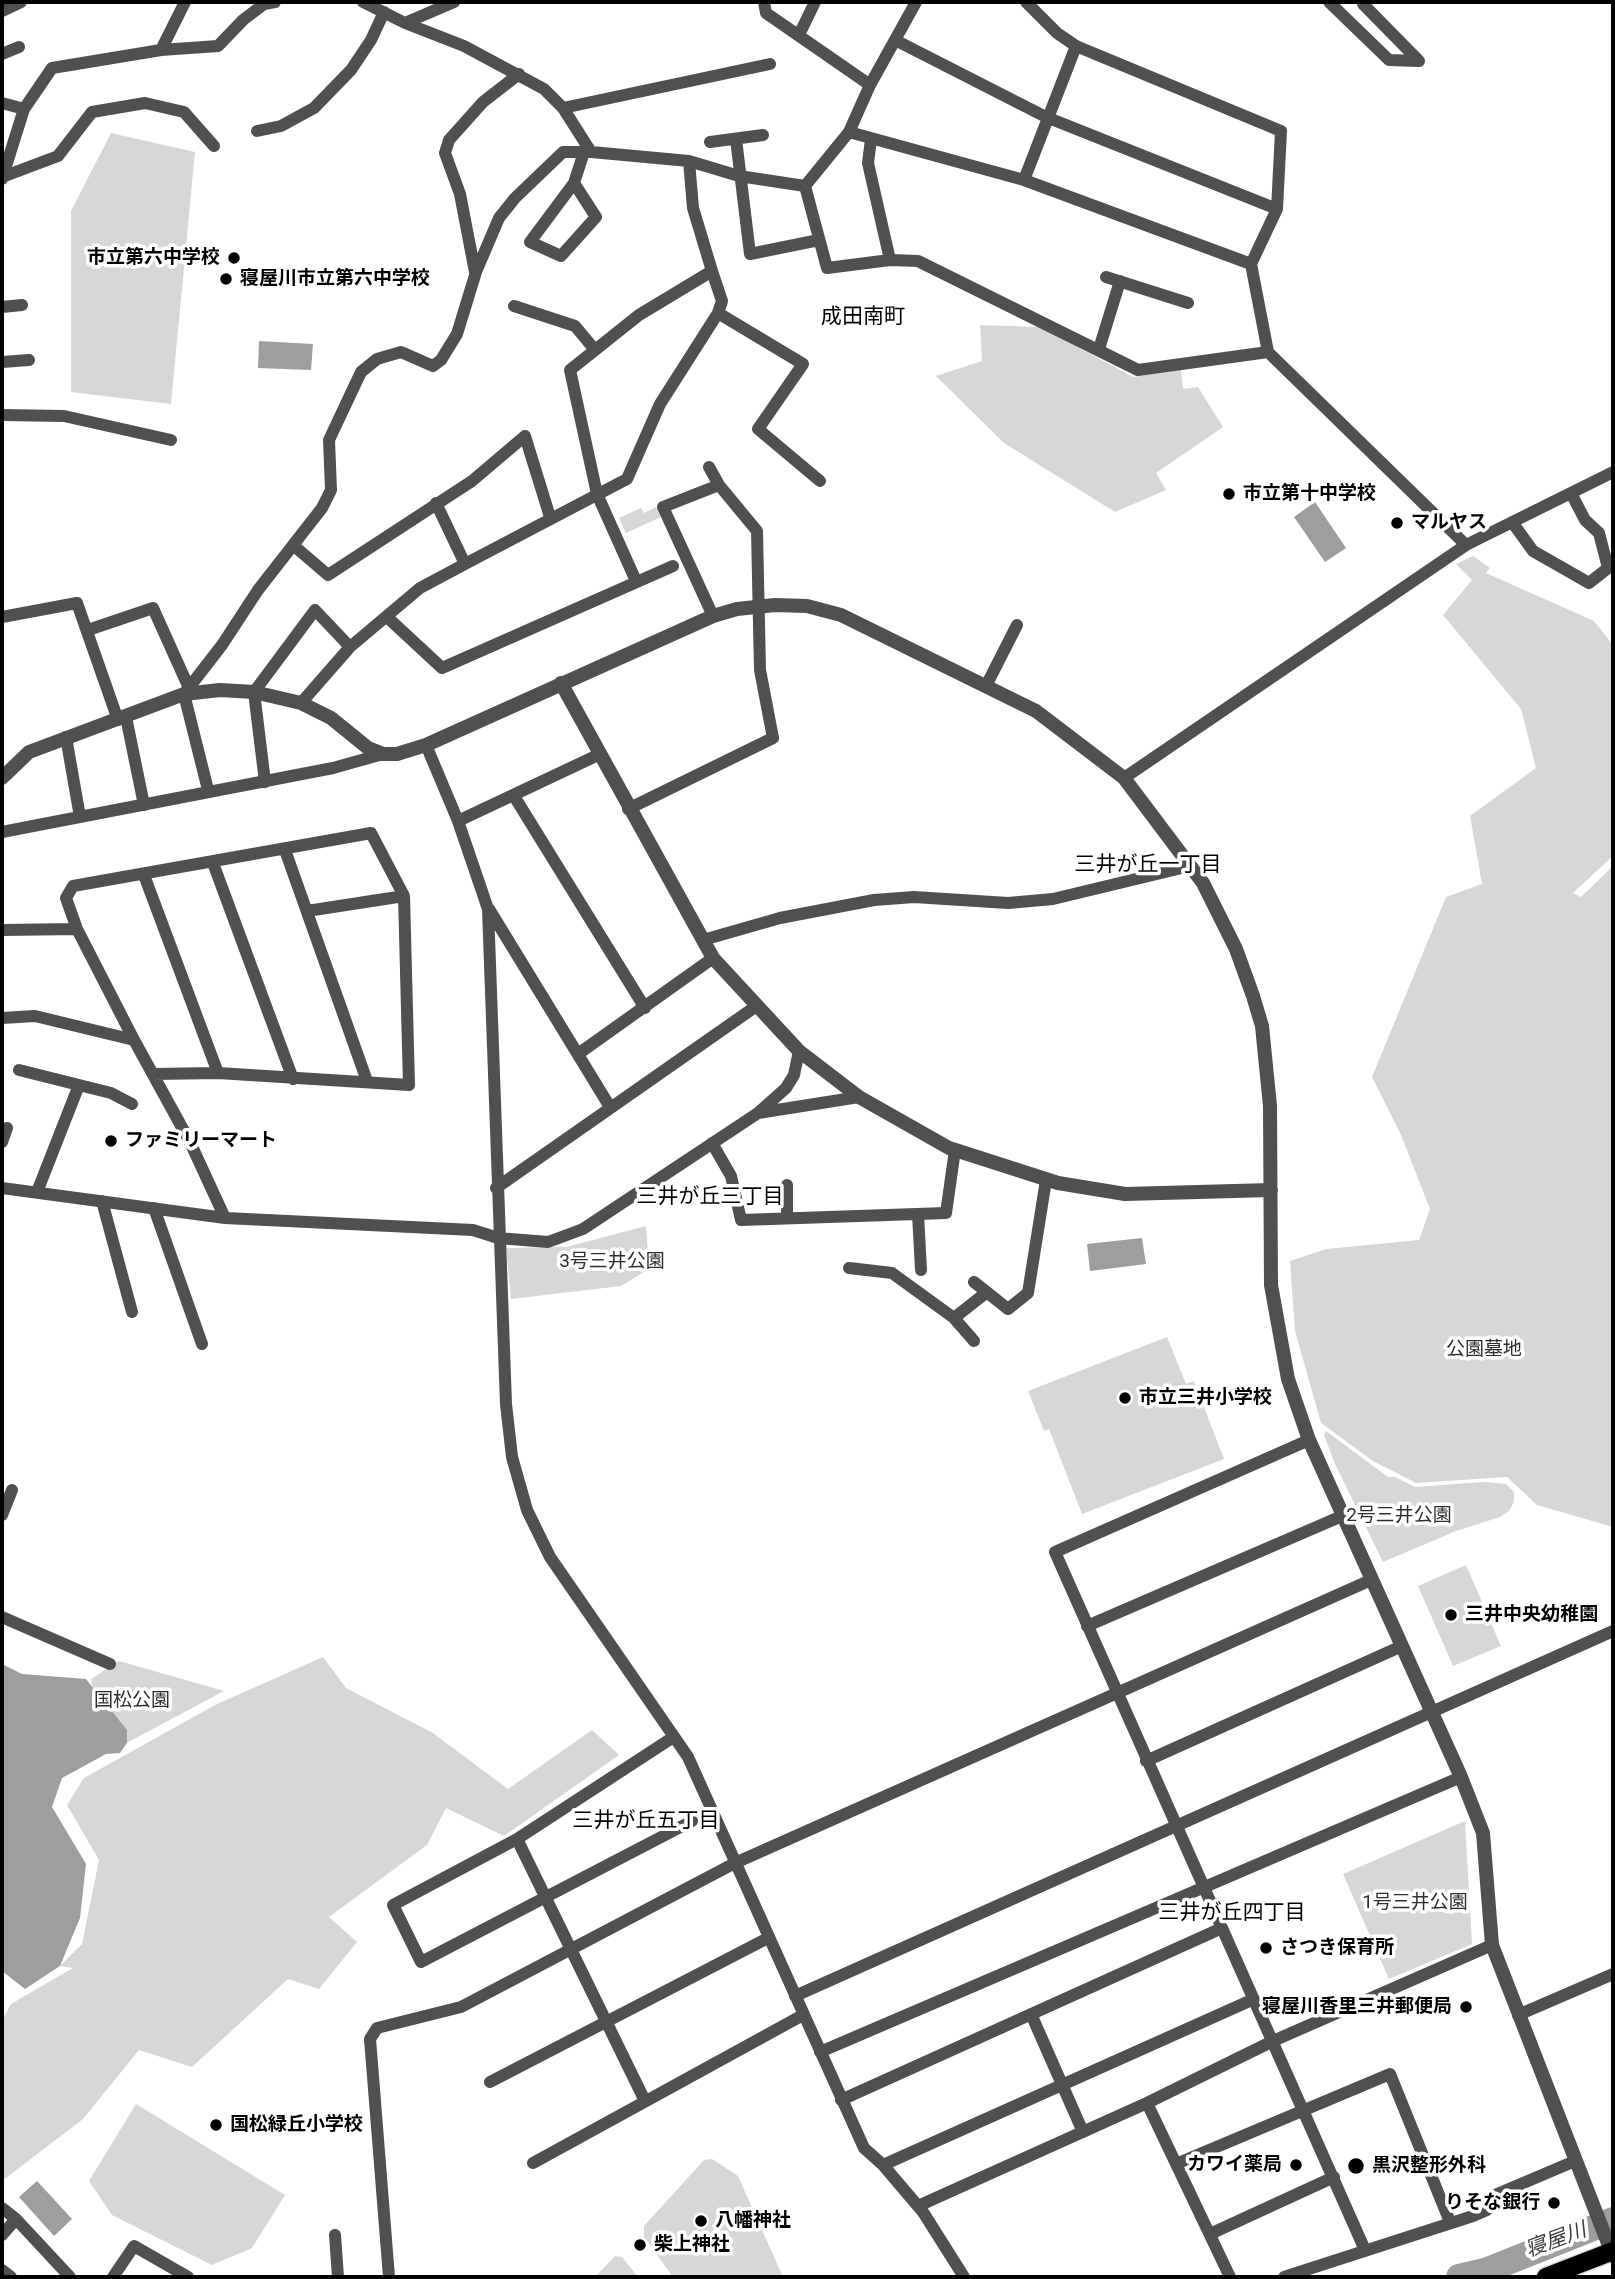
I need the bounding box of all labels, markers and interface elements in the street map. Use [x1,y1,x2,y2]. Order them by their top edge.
place label: 市立第六中学校 [87,247,220,269]
marker: 市立第六中学校 [226,250,242,266]
place label: 寝屋川市立第六中学校 [240,268,430,290]
marker: 寝屋川市立第六中学校 [218,271,234,287]
district label: 成田南町 [821,305,905,331]
place label: 市立第十中学校 [1243,483,1376,505]
marker: 市立第十中学校 [1221,486,1237,502]
place label: マルヤス [1411,512,1487,534]
marker: マルヤス [1389,515,1405,531]
district label: 三井が丘一丁目 [1075,853,1221,879]
place label: ファミリーマート [125,1130,277,1152]
marker: ファミリーマート [103,1133,119,1149]
district label: 三井が丘三丁目 [637,1185,783,1211]
park label: 3号三井公園 [559,1251,665,1273]
park label: 公園墓地 [1446,1339,1522,1361]
place label: 市立三井小学校 [1139,1387,1272,1409]
marker: 市立三井小学校 [1117,1390,1133,1406]
park label: 2号三井公園 [1346,1505,1452,1527]
place label: 三井中央幼稚園 [1465,1604,1598,1626]
marker: 三井中央幼稚園 [1443,1607,1459,1623]
park label: 国松公園 [94,1690,170,1712]
district label: 三井が丘五丁目 [573,1809,719,1835]
park label: 1号三井公園 [1362,1892,1468,1914]
district label: 三井が丘四丁目 [1159,1901,1305,1927]
place label: さつき保育所 [1280,1937,1394,1959]
marker: さつき保育所 [1258,1940,1274,1956]
place label: 寝屋川香里三井郵便局 [1262,1996,1452,2018]
marker: 寝屋川香里三井郵便局 [1458,1999,1474,2015]
place label: 国松緑丘小学校 [230,2114,363,2136]
marker: 国松緑丘小学校 [208,2117,224,2133]
place label: カワイ薬局 [1187,2154,1282,2176]
place label: 黒沢整形外科 [1372,2155,1486,2177]
marker: 黒沢整形外科 [1346,2156,1366,2176]
marker: カワイ薬局 [1288,2157,1304,2173]
place label: りそな銀行 [1445,2192,1540,2214]
marker: りそな銀行 [1546,2195,1562,2211]
place label: 八幡神社 [715,2210,791,2232]
marker: 八幡神社 [693,2213,709,2229]
water label: 寝屋川 [1522,2218,1590,2264]
place label: 柴上神社 [654,2234,730,2256]
marker: 柴上神社 [632,2237,648,2253]

